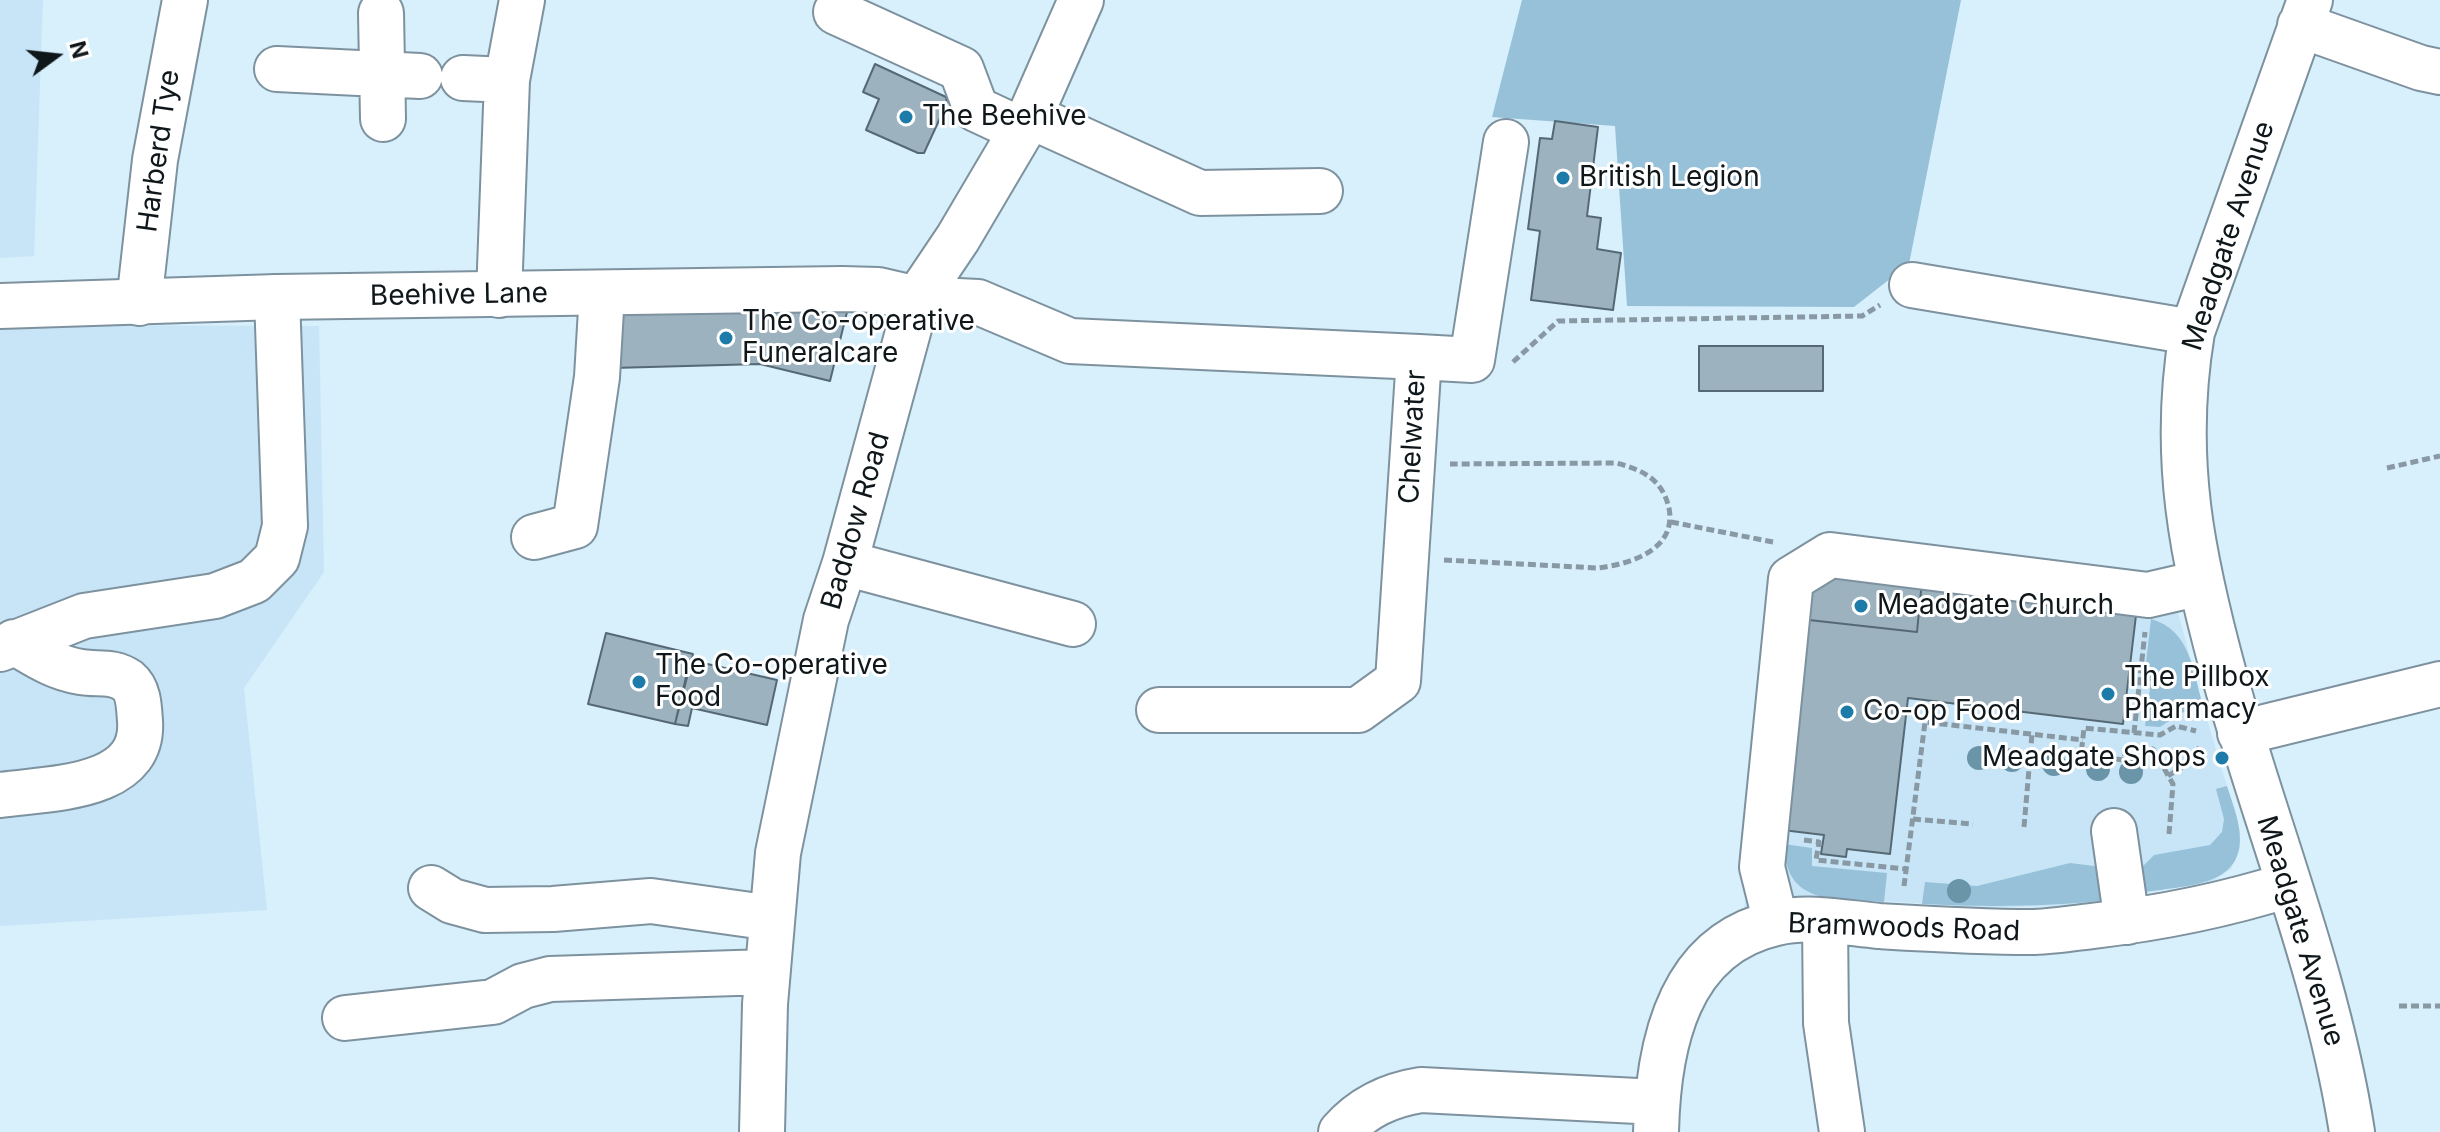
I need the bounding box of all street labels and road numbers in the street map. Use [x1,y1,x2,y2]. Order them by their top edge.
street label: Harberd Tye [131,68,187,234]
street label: Meadgate Avenue [2176,117,2282,355]
street label: Beehive Lane [370,277,548,313]
street label: Chelwater [1393,369,1433,505]
street label: Baddow Road [815,428,897,614]
street label: Meadgate Avenue [2249,812,2351,1050]
street label: Bramwoods Road [1787,907,2021,949]

